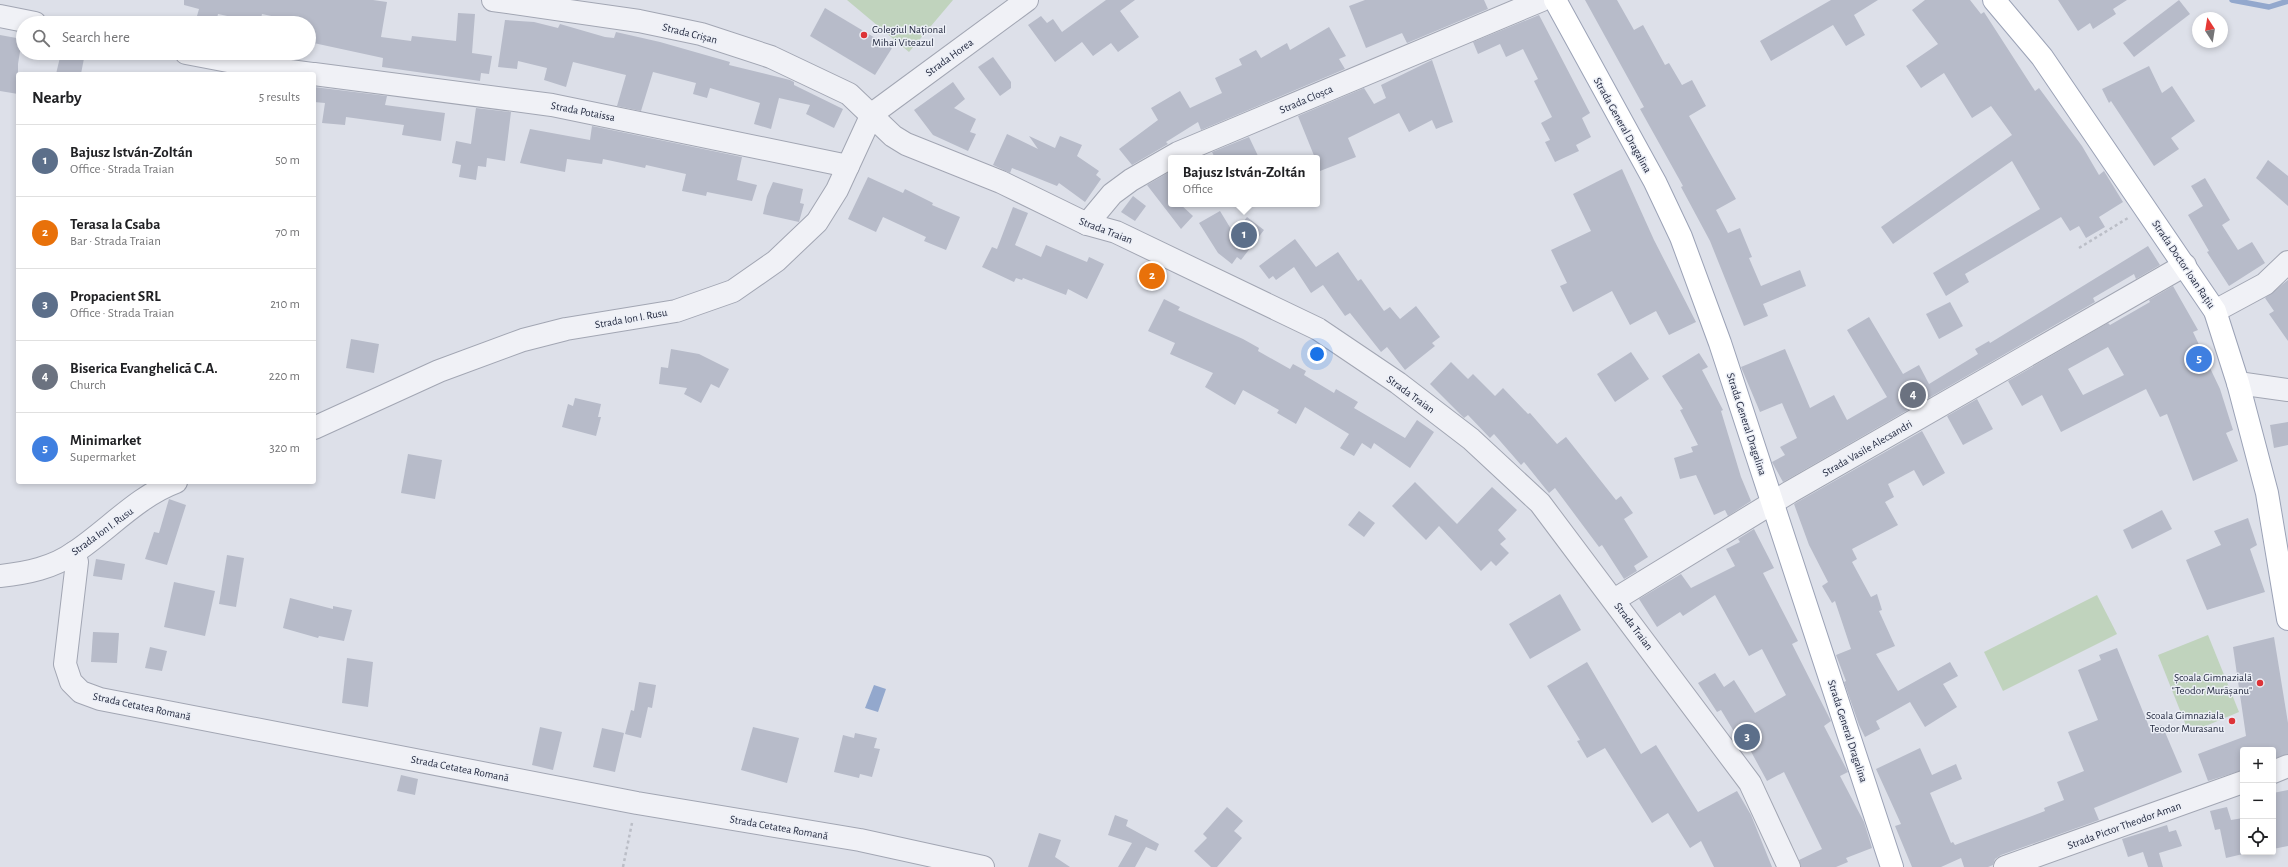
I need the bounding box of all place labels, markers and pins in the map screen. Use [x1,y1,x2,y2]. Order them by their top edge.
place label: Colegiul Național Mihai Viteazul [872,24,946,48]
marker: Colegiul Național Mihai Viteazul [859,30,869,40]
pin: 1 [1231,220,1257,250]
pin: 2 [1139,261,1165,291]
pin: 5 [2186,344,2212,374]
pin: 4 [1900,380,1926,410]
place label: Școala Gimnazială "Teodor Murășanu" [2172,672,2252,697]
marker: Școala Gimnazială "Teodor Murășanu" [2255,678,2265,688]
place label: Scoala Gimnaziala Teodor Murasanu [2146,710,2224,734]
marker: Scoala Gimnaziala Teodor Murasanu [2227,716,2237,726]
pin: 3 [1734,722,1760,752]

